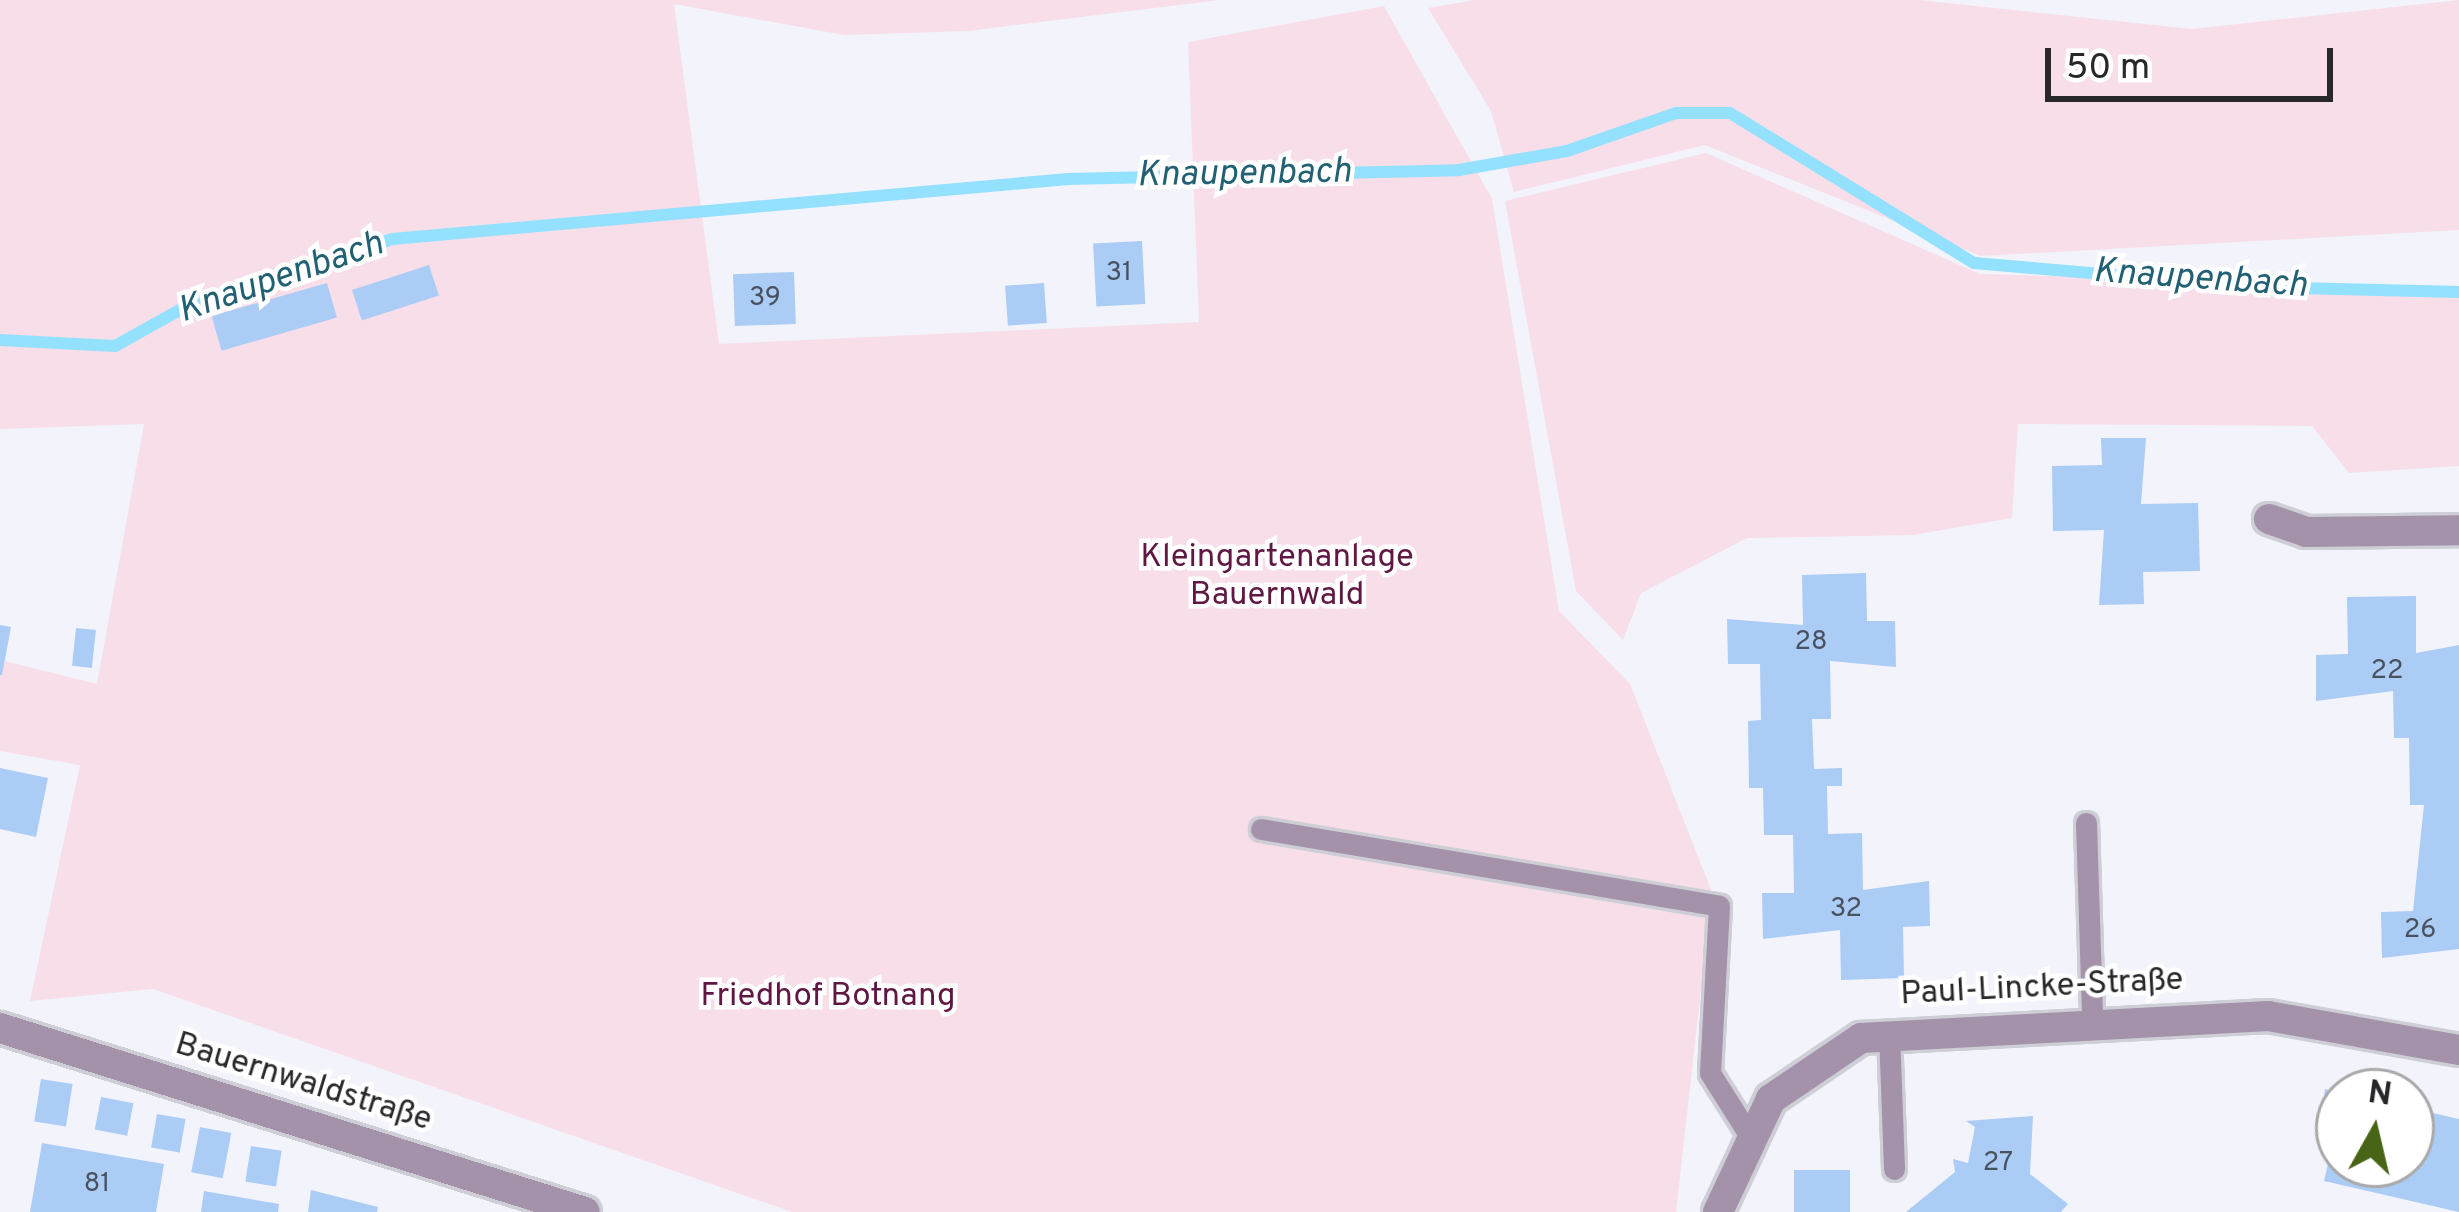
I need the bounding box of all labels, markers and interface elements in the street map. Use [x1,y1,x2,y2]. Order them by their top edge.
scale bar [2051,24,2339,98]
text: 50 m [2066,46,2150,92]
water label: Knaupenbach [1136,152,1352,198]
water label: Knaupenbach [173,224,389,334]
water label: Knaupenbach [2092,251,2308,309]
house number: 31 [1106,258,1132,290]
house number: 39 [749,283,781,315]
park label: Kleingartenanlage Bauernwald [1140,539,1414,617]
house number: 28 [1794,627,1828,659]
house number: 22 [2370,656,2404,688]
house number: 32 [1830,894,1862,926]
house number: 26 [2404,915,2436,947]
street label: Paul-Lincke-Straße [1899,962,2185,1016]
park label: Friedhof Botnang [700,978,956,1018]
street label: Bauernwaldstraße [170,1026,436,1142]
north arrow [2315,1068,2435,1188]
text: N [2365,1073,2394,1118]
house number: 27 [1983,1148,2013,1180]
house number: 81 [84,1169,110,1201]

